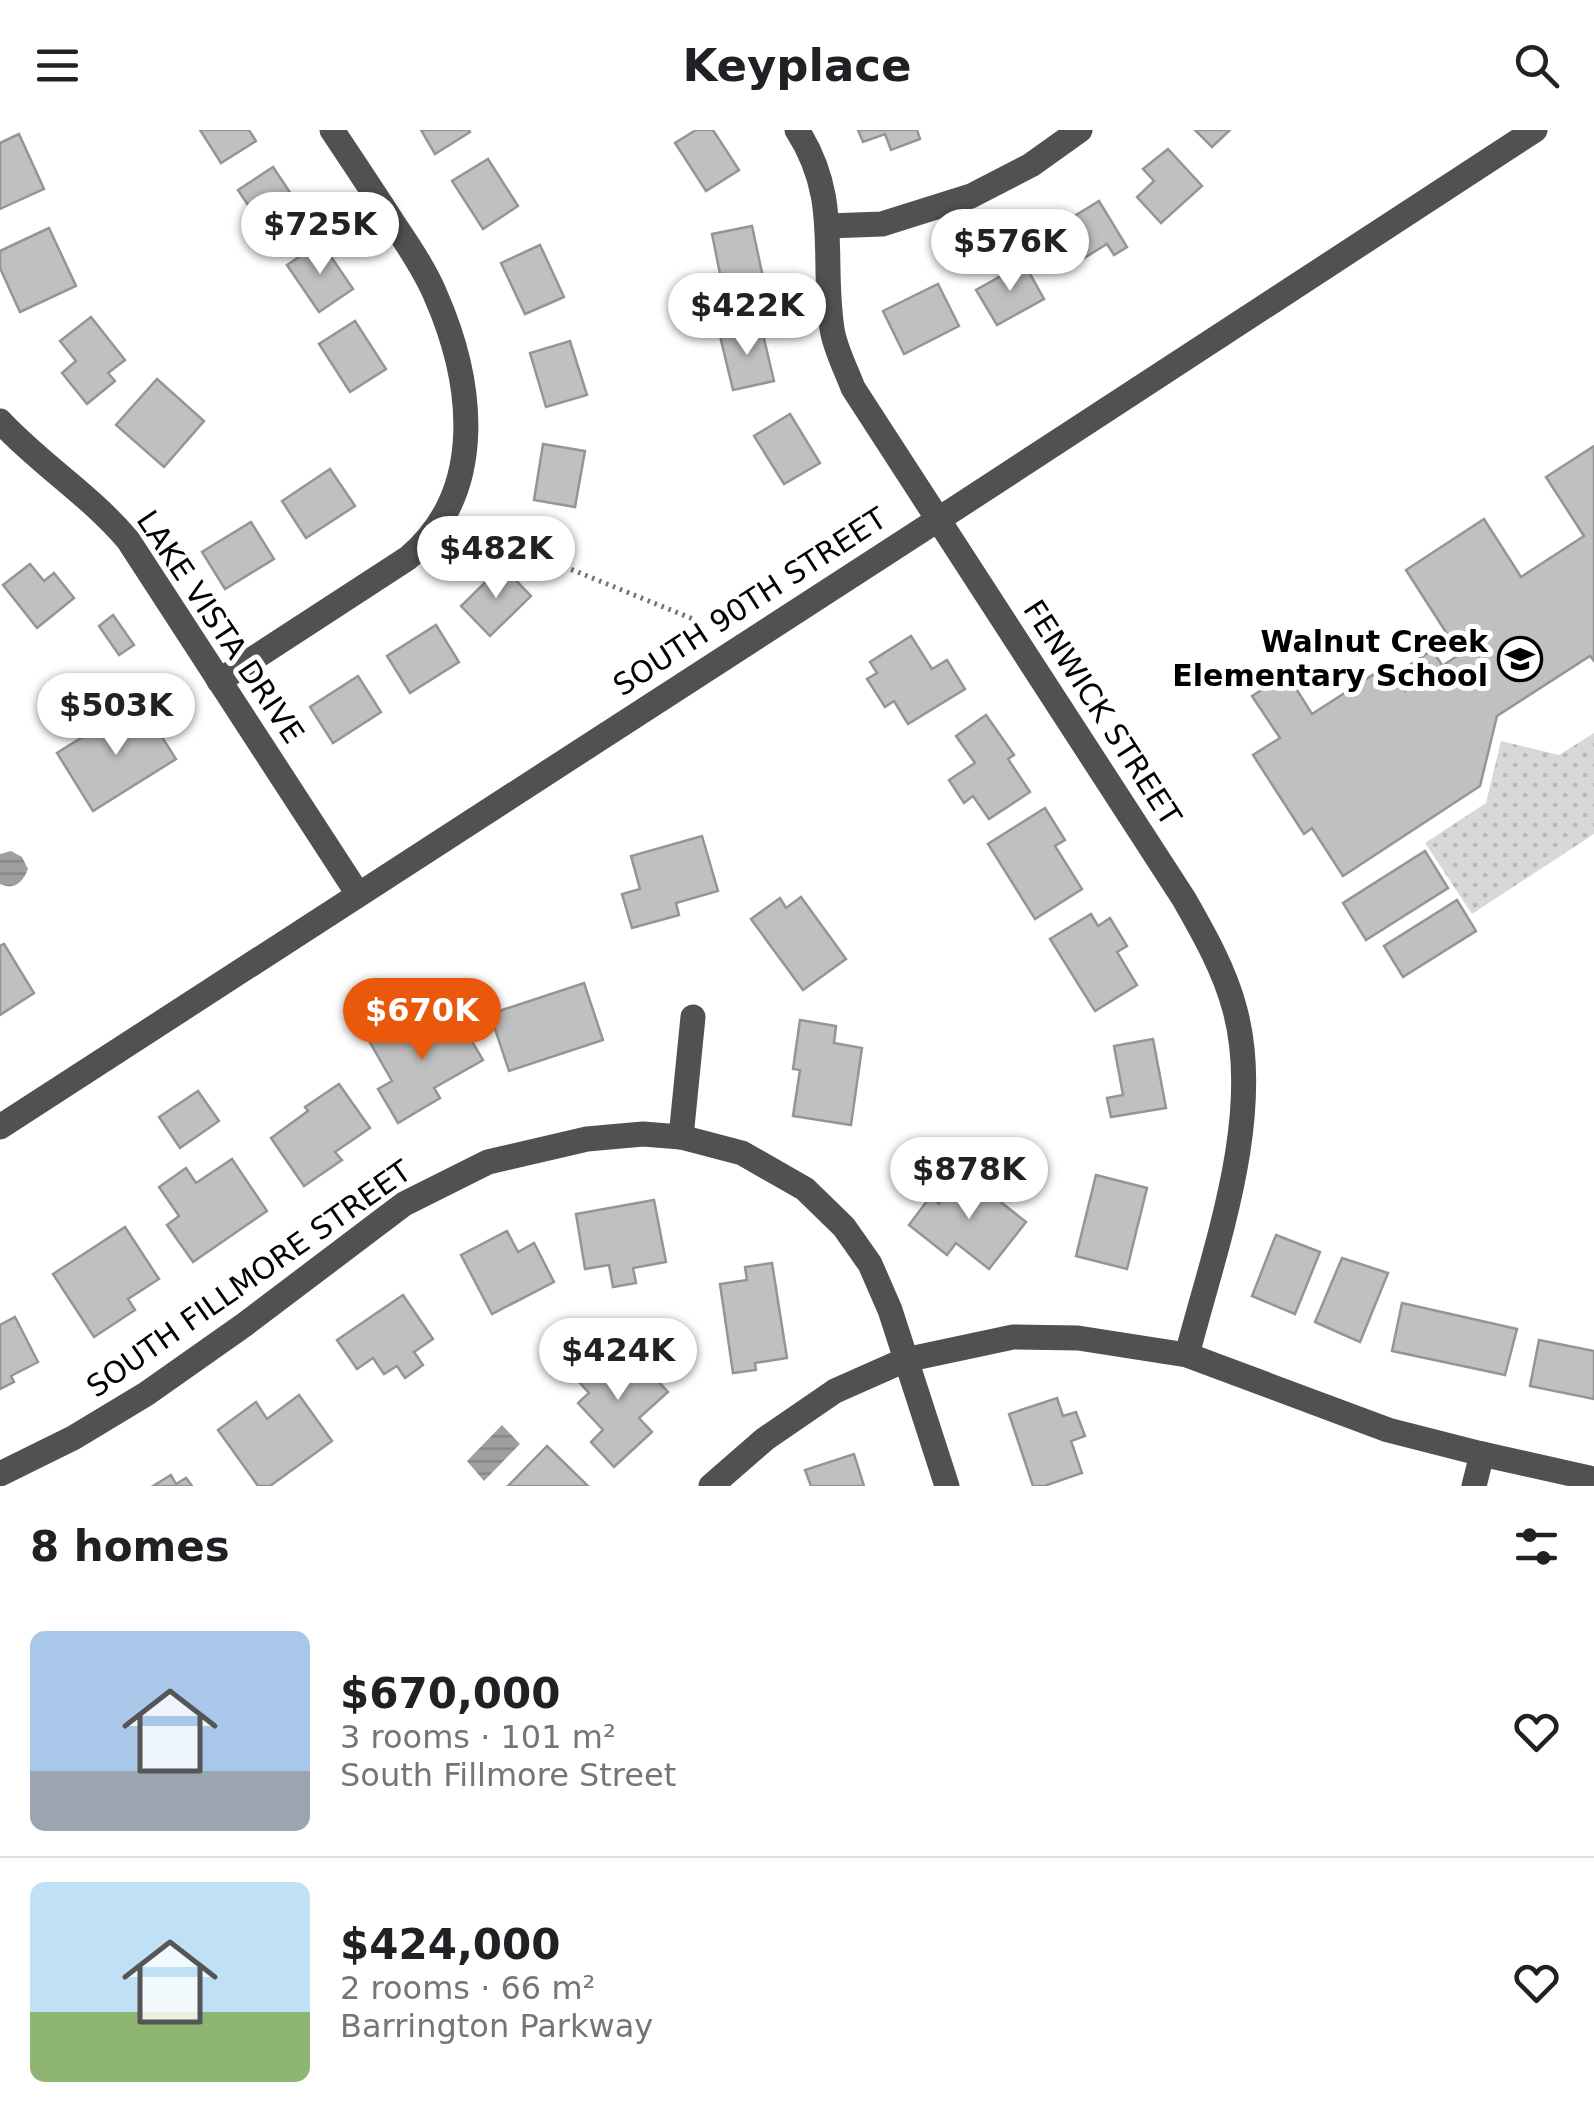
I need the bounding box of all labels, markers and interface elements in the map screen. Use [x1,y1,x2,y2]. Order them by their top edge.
icon: menu [30,38,85,93]
icon: search [1509,38,1564,93]
text: Keyplace [682,39,912,92]
pin: $725K [250,192,390,277]
text: $725K [263,205,377,243]
pin: $576K [940,209,1080,294]
text: $576K [953,222,1067,260]
pin: $422K [677,273,817,358]
text: $422K [690,286,804,324]
street label: SOUTH 90TH STREET [607,500,893,703]
street label: LAKE VISTA DRIVE [130,504,311,750]
pin: $482K [426,516,566,601]
text: $482K [439,529,553,567]
street label: FENWICK STREET [1016,593,1189,833]
place label: Walnut Creek Elementary School [1172,624,1489,693]
school or university icon: Walnut Creek Elementary School [1497,636,1543,682]
pin: $503K [46,673,186,758]
text: $503K [59,686,173,724]
pin: $670K [352,978,492,1063]
text: $670K [365,991,479,1029]
pin: $878K [899,1137,1039,1222]
text: $878K [912,1150,1026,1188]
street label: SOUTH FILLMORE STREET [80,1153,418,1404]
pin: $424K [548,1318,688,1403]
text: $424K [561,1331,675,1369]
icon: filters [1509,1519,1564,1574]
text: 8 homes [30,1522,230,1571]
text: $670,000 [340,1669,561,1718]
icon: home [110,1671,230,1791]
icon: heart [1509,1704,1564,1759]
text: 3 rooms · 101 m² [340,1718,616,1756]
text: South Fillmore Street [340,1756,676,1794]
text: $424,000 [340,1920,561,1969]
icon: home [110,1922,230,2042]
icon: heart [1509,1955,1564,2010]
text: 2 rooms · 66 m² [340,1969,595,2007]
text: Barrington Parkway [340,2007,653,2045]

